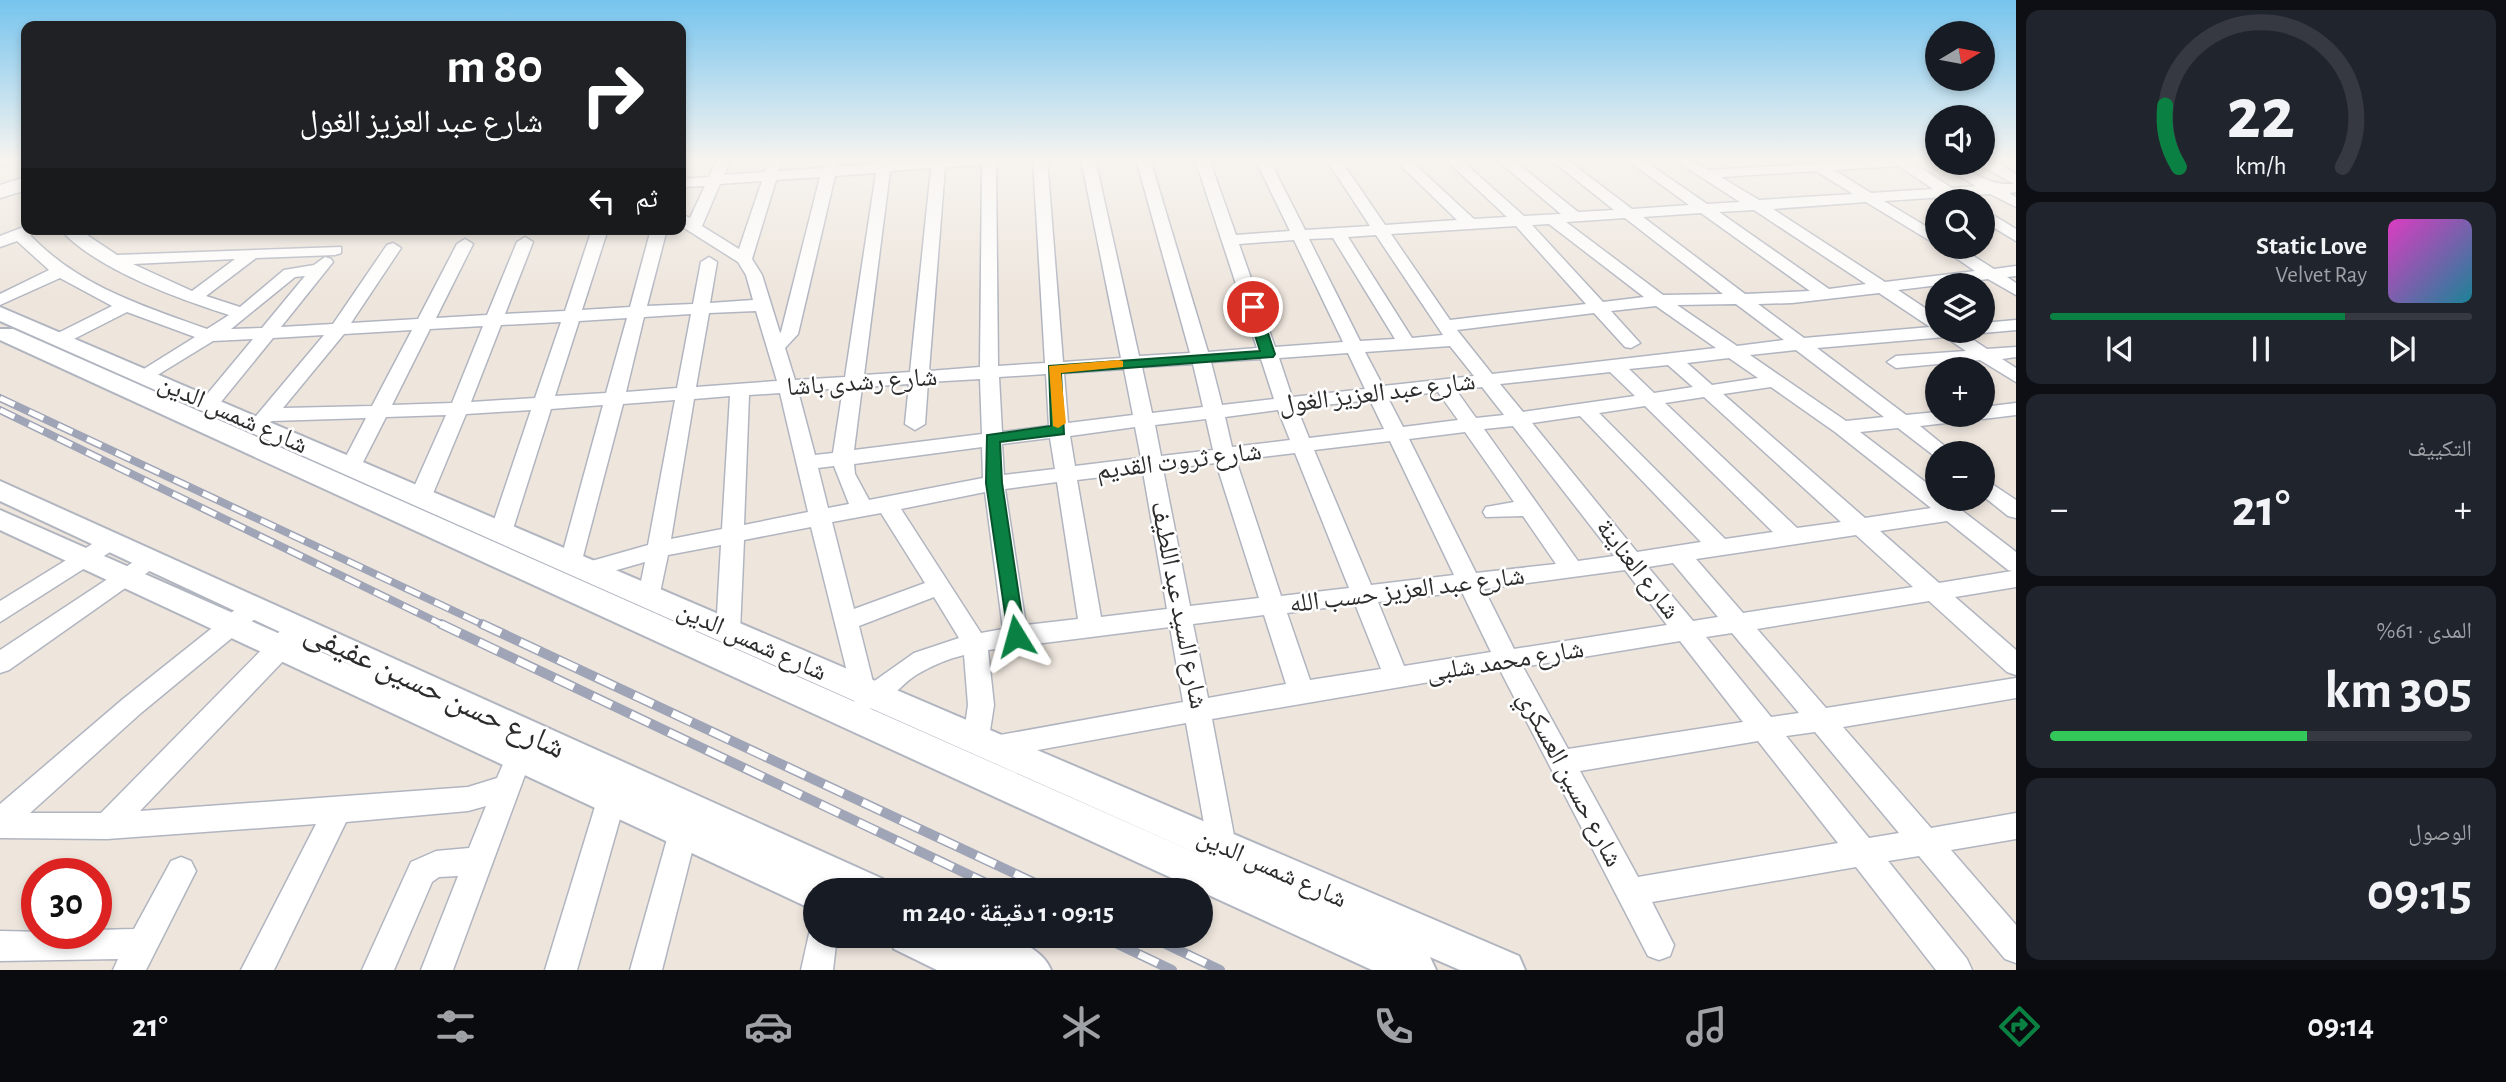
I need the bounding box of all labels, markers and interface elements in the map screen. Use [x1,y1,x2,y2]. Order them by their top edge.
north arrow [1925,21,1995,91]
map controls [1925,21,1995,511]
text: 80 m [446,43,543,92]
icon: right [567,49,658,140]
text: 22 [2227,79,2295,152]
button: sound [1925,105,1995,175]
text: شارع عبد العزيز الغول [300,106,543,138]
text: km/h [2235,154,2287,179]
icon: left [583,182,621,220]
text: ثم [635,186,658,212]
button: search [1925,189,1995,259]
text: Static Love [2256,233,2367,259]
text: Velvet Ray [2275,264,2367,287]
button: layers [1925,273,1995,343]
pin [1223,277,1283,337]
icon: arrive [1234,288,1272,326]
icon: previous [2101,330,2139,368]
icon: pause [2242,330,2280,368]
icon: next [2383,330,2421,368]
button: + [1925,357,1995,427]
street label: شارع رشدى باشا [786,364,938,402]
street label: شارع عبد العزيز الغول [1277,368,1477,420]
street label: شارع شمس الدين [154,369,312,460]
street label: شارع ثروت القديم [1095,438,1264,487]
text: التكييف [2407,438,2472,461]
button: − [1925,441,1995,511]
text: 21° [2232,483,2290,535]
text: − [2050,491,2068,529]
text: + [2454,491,2472,529]
street label: شارع السيد عبد اللطيف [1144,499,1212,711]
street label: شارع العناينة [1590,514,1685,625]
street label: شارع عبد العزيز حسب الله [1288,563,1526,619]
street label: شارع شمس الدين [673,596,831,687]
position arrow [979,599,1053,673]
street label: شارع حسن حسين عفيفى [299,616,570,767]
text: المدى · 61% [2376,620,2472,643]
street label: شارع محمد شلبى [1424,636,1586,688]
text: 305 km [2324,665,2472,717]
street label: شارع حسين العسكري [1507,687,1627,874]
text: الوصول [2408,822,2472,845]
street label: شارع شمس الدين [1193,823,1351,914]
speed limit sign: 30 [21,858,112,949]
text: 09:15 [2367,867,2472,919]
text: 09:15 · 1 دقيقة · 240 m [902,900,1114,926]
icon: filters [431,1002,480,1051]
icon: car [744,1002,793,1051]
icon: climate [1057,1002,1106,1051]
icon: phone [1369,1002,1418,1051]
icon: music [1682,1002,1731,1051]
icon: directions [1995,1002,2044,1051]
text: 21° [132,1010,168,1042]
text: 09:14 [2307,1010,2374,1042]

